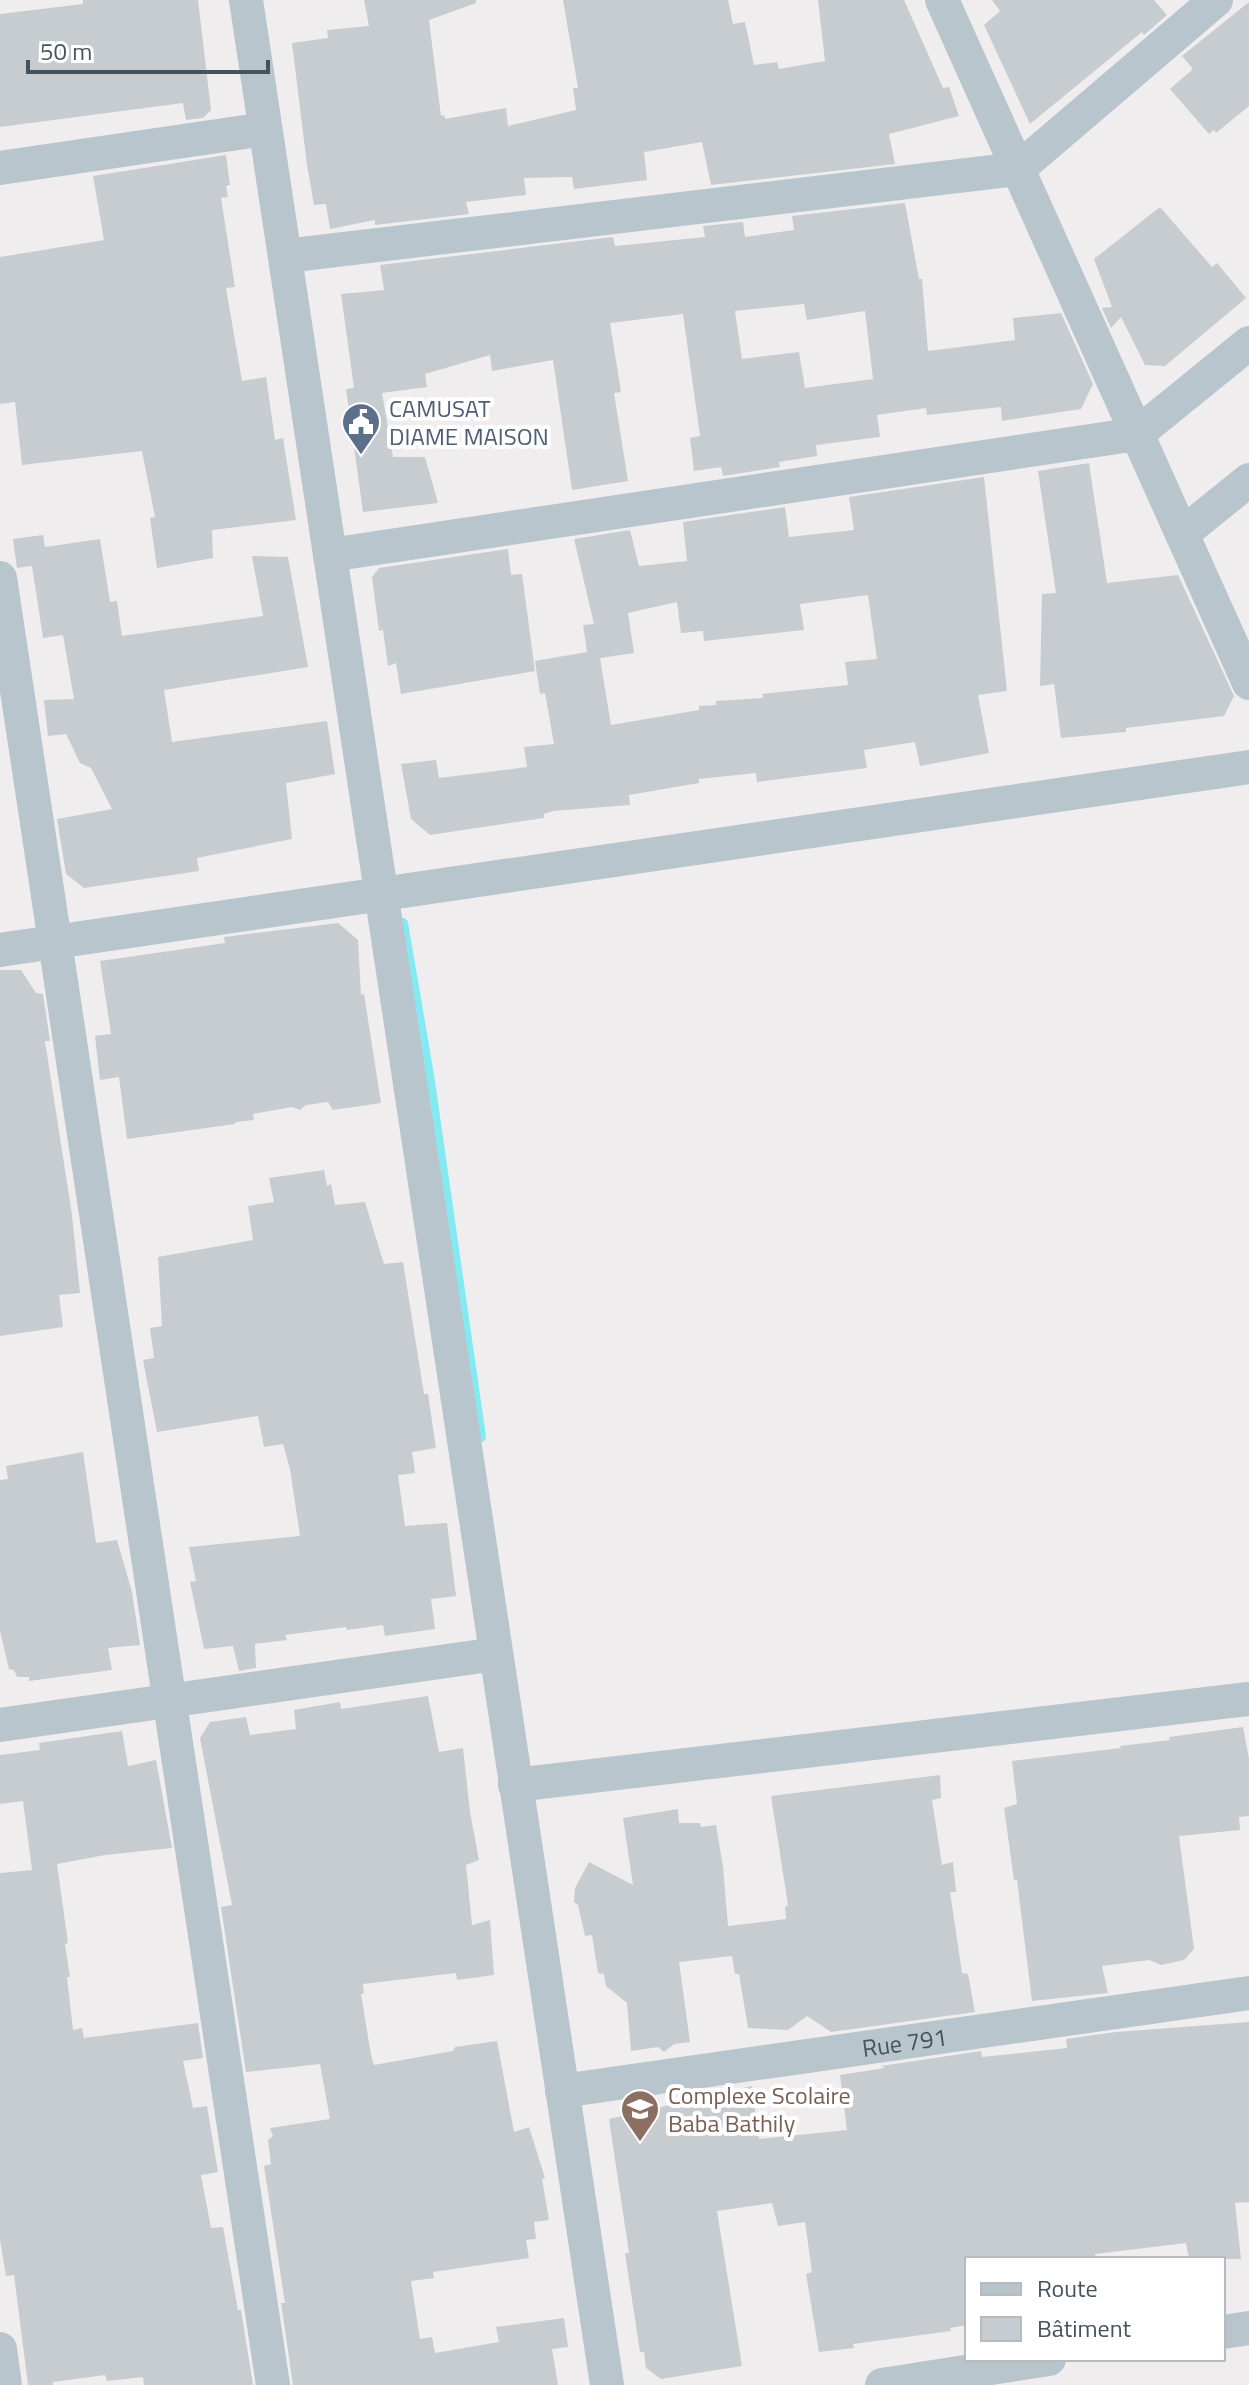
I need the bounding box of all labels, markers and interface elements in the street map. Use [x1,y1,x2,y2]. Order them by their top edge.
scale bar [28,24,268,74]
text: 50 m [40,33,92,69]
place label: CAMUSAT DIAME MAISON [389,390,549,454]
public building icon: CAMUSAT DIAME MAISON [340,401,382,456]
street label: Rue 791 [860,2018,949,2066]
place label: Complexe Scolaire Baba Bathily [668,2077,851,2141]
school or university icon: Complexe Scolaire Baba Bathily [619,2088,661,2143]
legend [965,2257,1225,2361]
text: Route [1037,2270,1098,2306]
text: Bâtiment [1037,2310,1131,2346]

